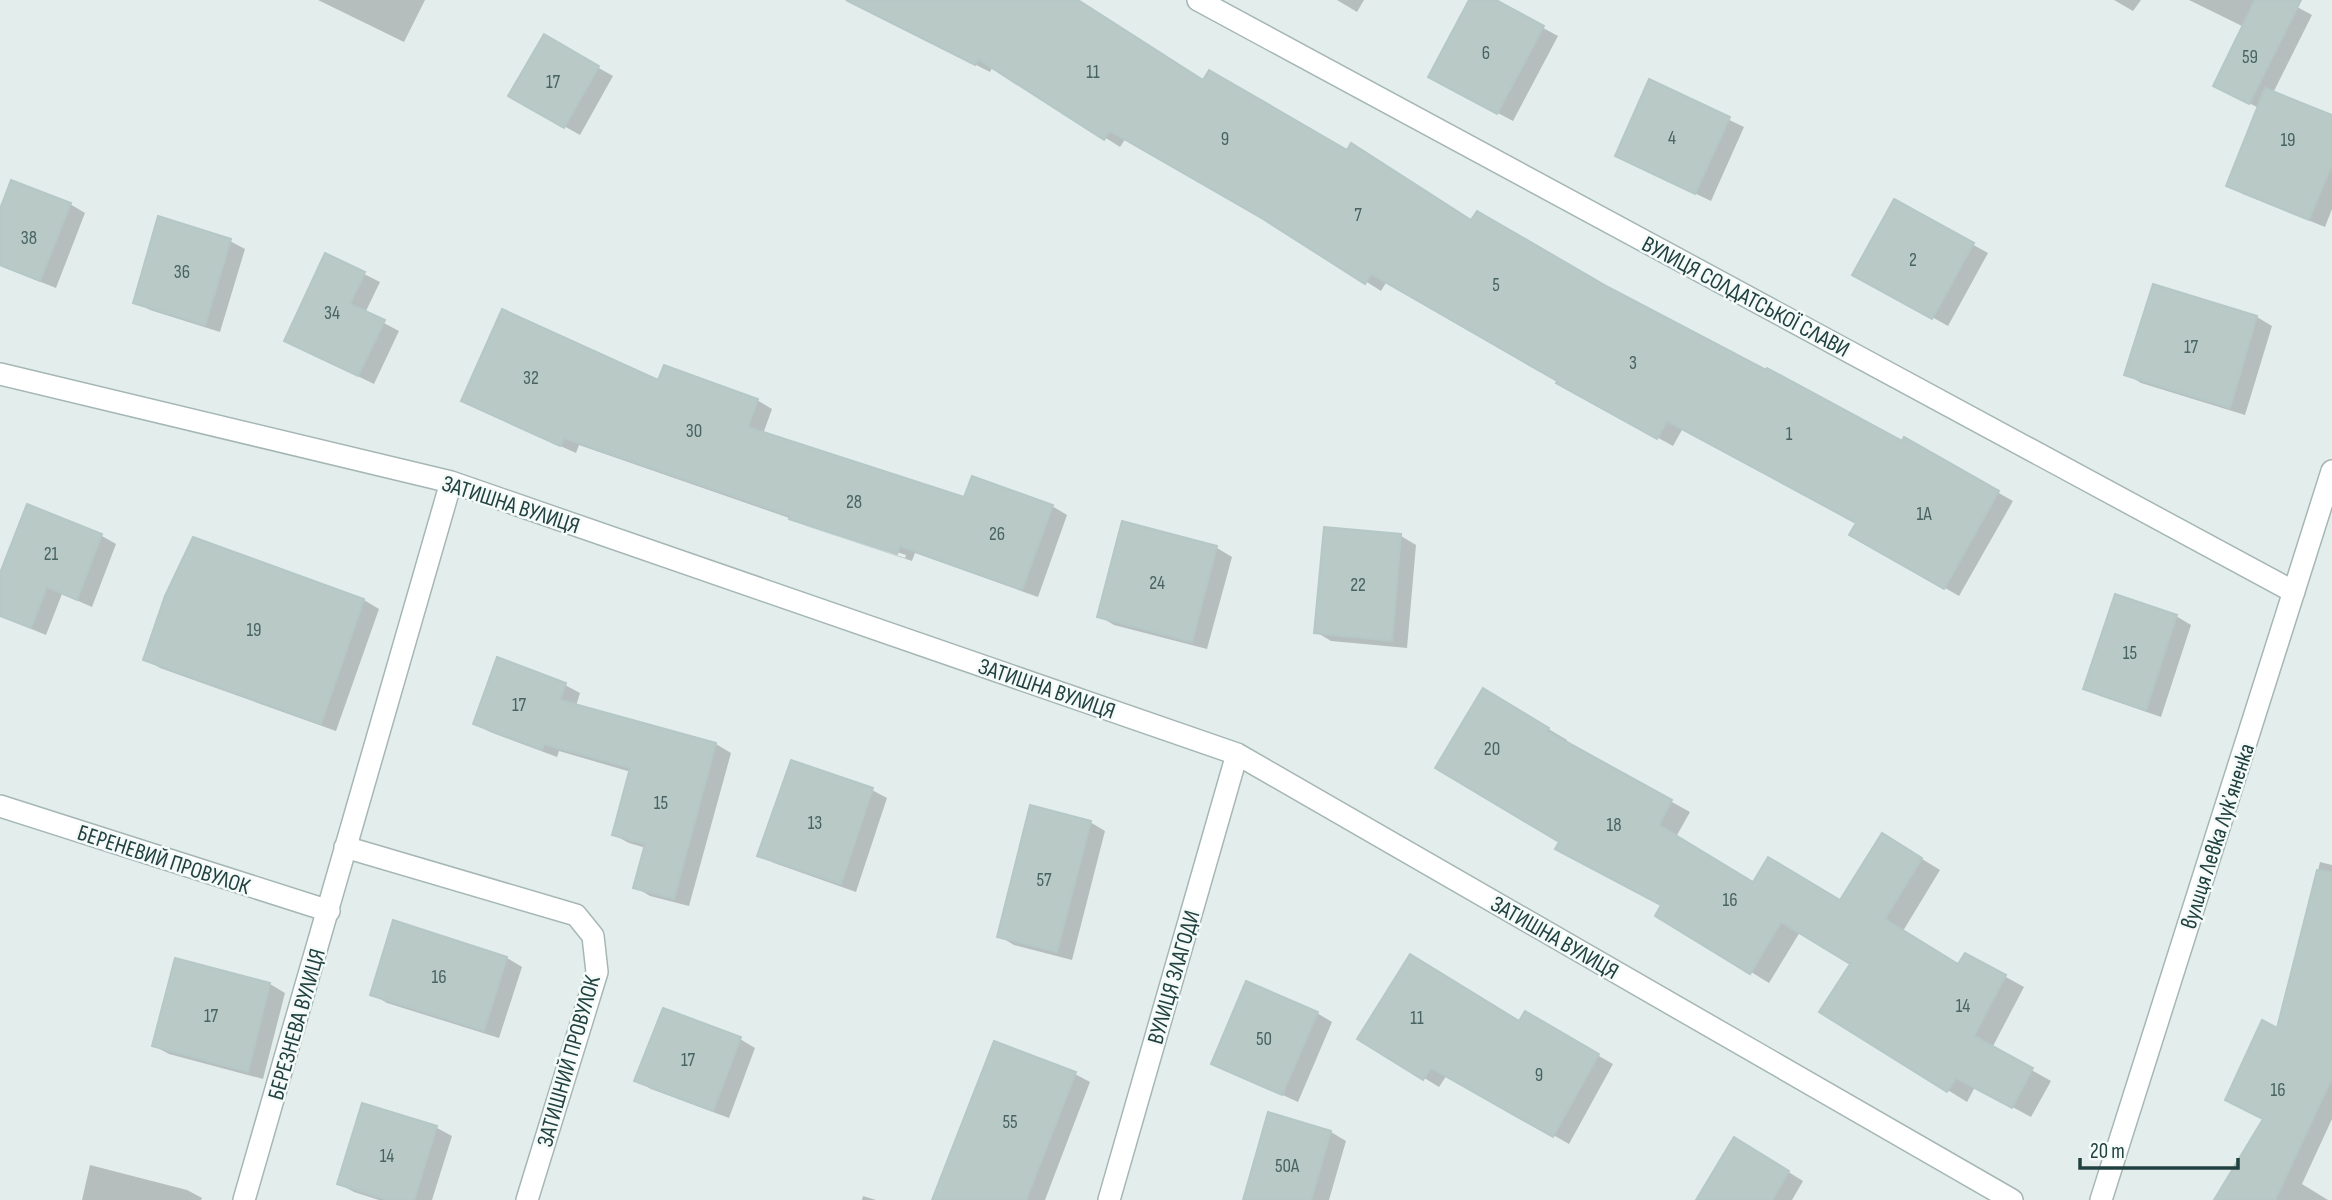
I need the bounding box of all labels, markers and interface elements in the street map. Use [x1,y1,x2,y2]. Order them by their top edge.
house number: 6 [1482,42,1490,65]
house number: 59 [2242,46,2258,69]
house number: 11 [1086,61,1100,84]
house number: 17 [546,71,561,94]
house number: 4 [1668,127,1676,150]
house number: 9 [1221,128,1229,151]
house number: 19 [2280,129,2296,152]
house number: 7 [1354,204,1362,227]
house number: 38 [21,227,37,250]
street label: ВУЛИЦЯ СОЛДАТСЬКОЇ СЛАВИ [1637,230,1854,364]
house number: 2 [1909,249,1917,272]
house number: 36 [174,261,190,284]
house number: 5 [1492,274,1500,297]
house number: 34 [324,302,340,325]
house number: 17 [2184,336,2199,359]
house number: 3 [1629,352,1637,375]
house number: 32 [523,367,539,390]
house number: 30 [686,420,702,443]
house number: 1 [1786,423,1793,446]
street label: ЗАТИШНА ВУЛИЦЯ [438,470,583,540]
house number: 28 [846,491,862,514]
house number: 1А [1916,503,1932,526]
house number: 26 [989,523,1005,546]
house number: 21 [44,543,59,566]
house number: 24 [1149,572,1165,595]
house number: 22 [1350,574,1366,597]
house number: 19 [246,619,262,642]
house number: 15 [2123,642,2137,665]
street label: ЗАТИШНА ВУЛИЦЯ [974,652,1119,725]
house number: 17 [512,694,527,717]
house number: 20 [1484,738,1500,761]
street label: вулиця Левка Лукʼяненка [2175,740,2261,933]
house number: 15 [654,792,668,815]
house number: 13 [808,812,822,835]
house number: 18 [1607,814,1621,837]
street label: БЕРЕНЕВИЙ ПРОВУЛОК [74,819,254,901]
house number: 57 [1036,869,1052,892]
house number: 16 [1723,889,1737,912]
street label: ЗАТИШНА ВУЛИЦЯ [1485,890,1624,986]
street label: ВУЛИЦЯ ЗЛАГОДИ [1142,907,1206,1047]
street label: БЕРЕЗНЕВА ВУЛИЦЯ [262,945,332,1103]
house number: 16 [432,966,446,989]
street label: ЗАТИШНИЙ ПРОВУЛОК [531,972,607,1150]
house number: 14 [1956,995,1970,1018]
house number: 17 [204,1005,219,1028]
house number: 11 [1410,1007,1424,1030]
house number: 50 [1256,1028,1272,1051]
house number: 17 [681,1049,696,1072]
house number: 9 [1535,1064,1543,1087]
house number: 16 [2271,1079,2285,1102]
house number: 55 [1002,1111,1018,1134]
scale bar [2080,1126,2238,1170]
text: 20 m [2090,1139,2125,1164]
house number: 14 [380,1145,394,1168]
house number: 50А [1275,1155,1300,1178]

